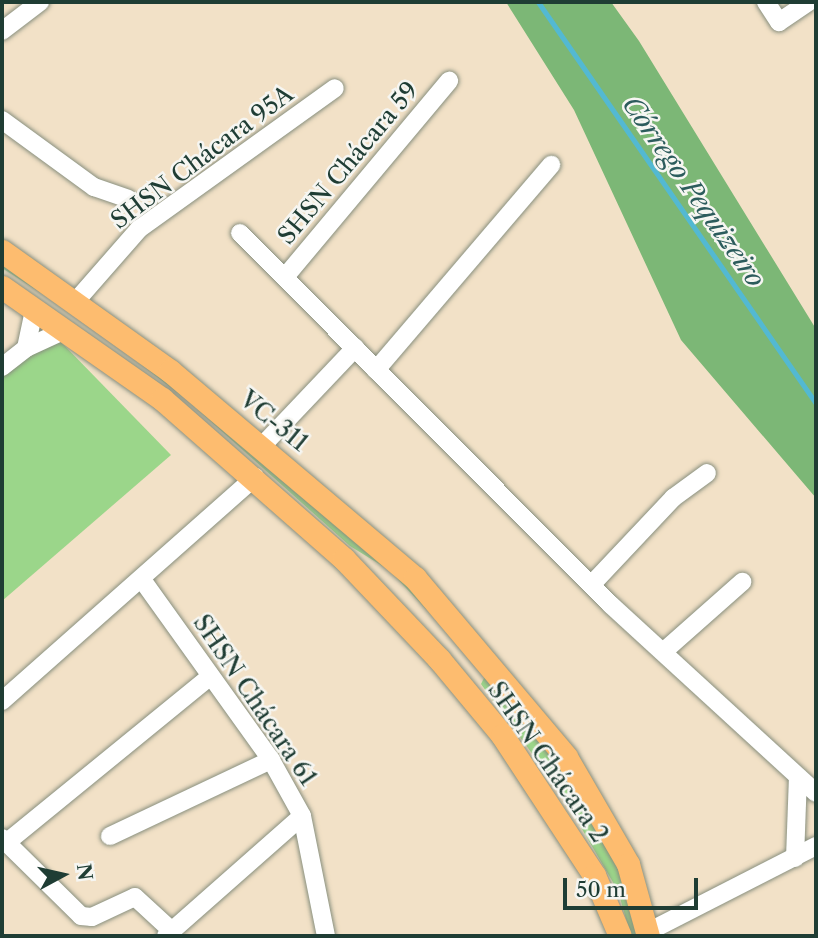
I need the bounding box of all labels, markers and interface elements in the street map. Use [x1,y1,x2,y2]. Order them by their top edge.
street label: SHSN Chácara 59 [272,76,424,250]
street label: SHSN Chácara 95A [105,79,299,235]
water label: Córrego Pequizeiro [615,90,771,294]
street label: VC-311 [234,385,314,457]
street label: SHSN Chácara 61 [187,609,323,791]
street label: SHSN Chácara 2 [482,676,614,848]
north arrow [28,840,98,910]
text: N [72,862,97,882]
scale bar [566,864,701,908]
text: 50 m [576,877,626,902]

